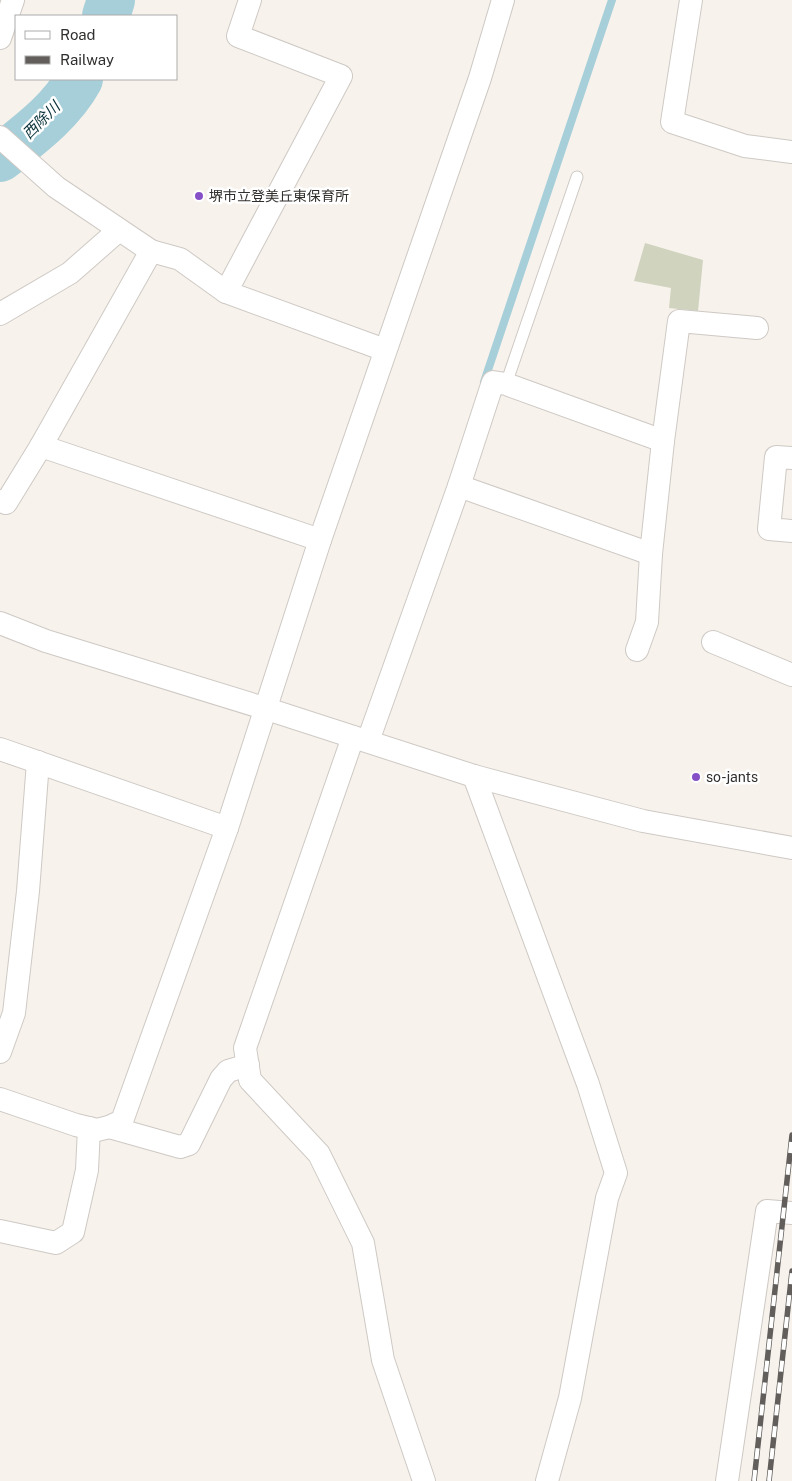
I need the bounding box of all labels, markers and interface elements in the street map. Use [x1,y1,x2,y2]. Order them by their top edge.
legend [15,15,178,80]
text: Road [60,26,96,43]
text: Railway [60,51,114,68]
water label: 西除川 [19,97,64,142]
place label: 堺市立登美丘東保育所 [209,188,349,204]
marker: 堺市立登美丘東保育所 [193,190,205,202]
place label: so-jants [706,769,758,785]
marker: so-jants [690,771,702,783]

